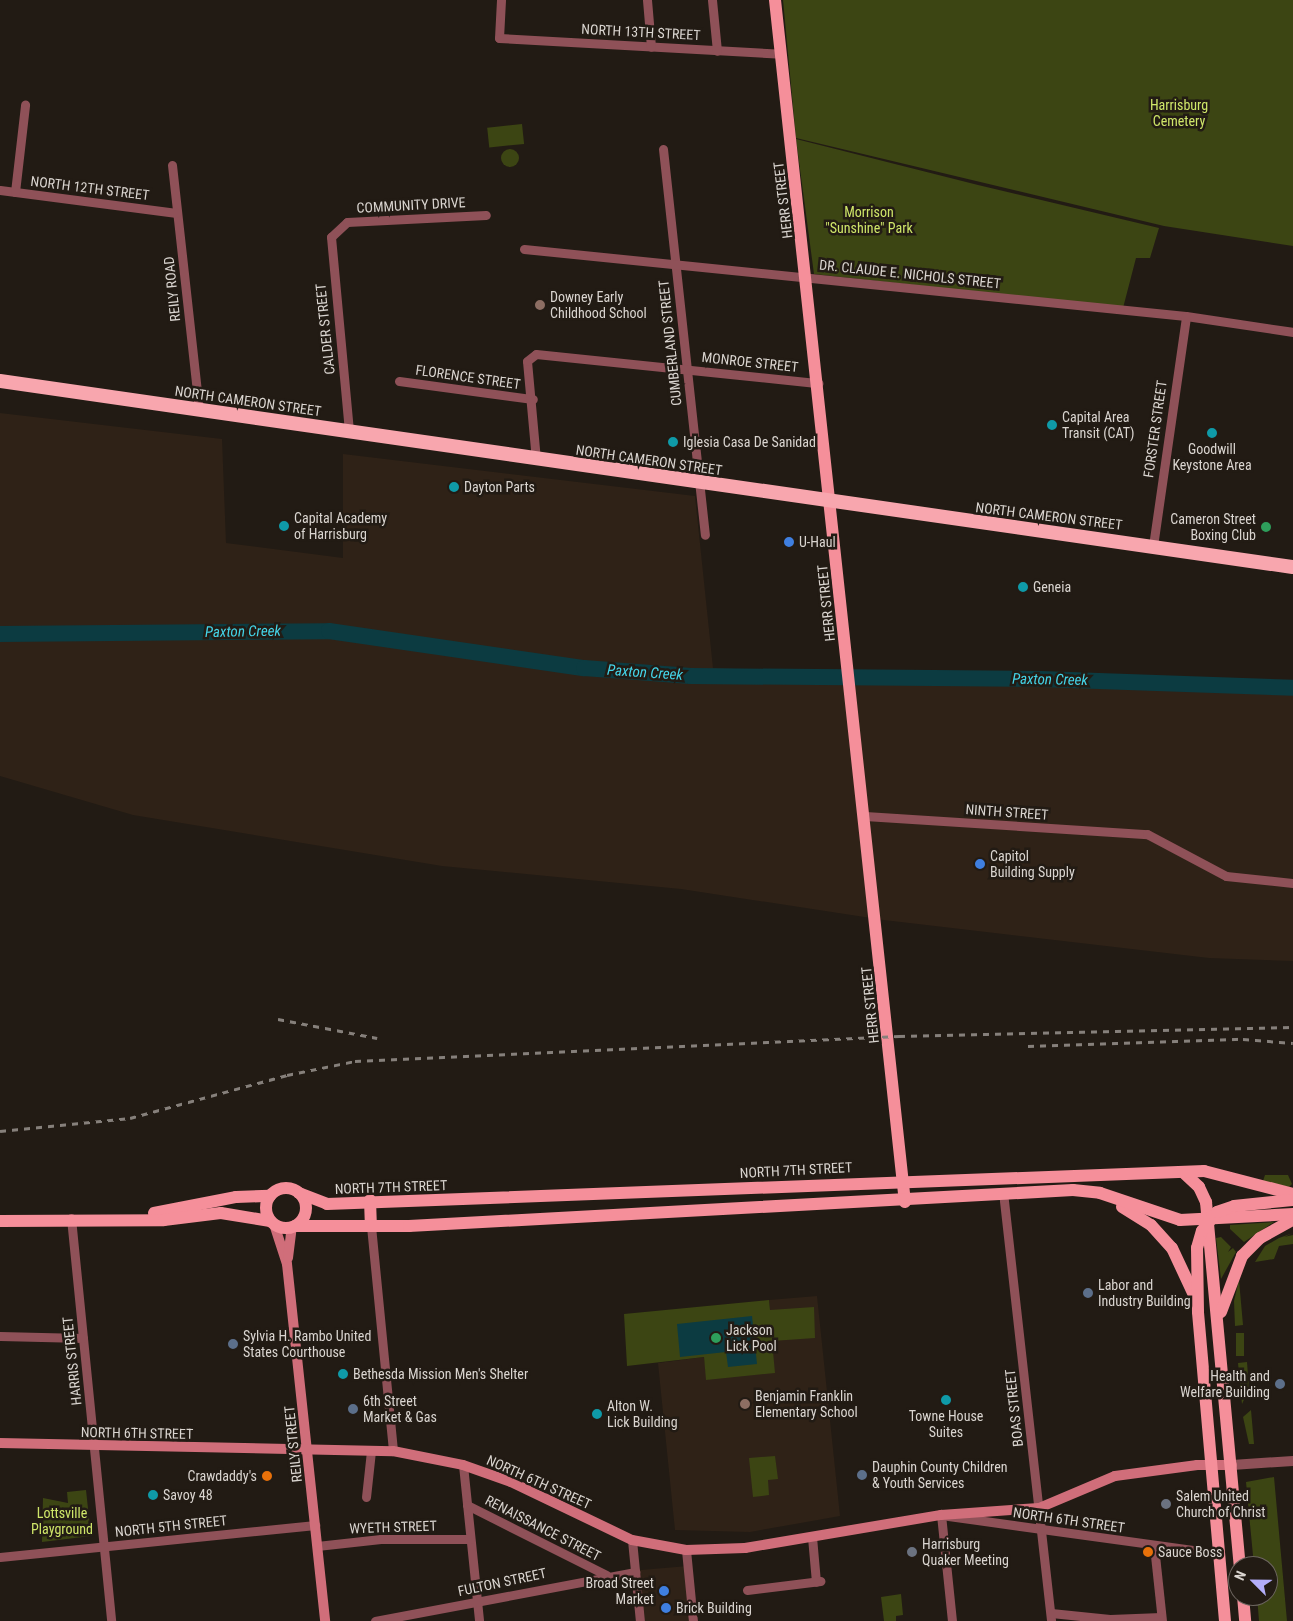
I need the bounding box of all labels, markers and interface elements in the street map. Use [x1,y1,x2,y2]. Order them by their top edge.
street label: NORTH 13TH STREET [581,20,701,44]
park label: Harrisburg Cemetery [1150,97,1208,130]
street label: HERR STREET [770,161,796,239]
street label: NORTH 12TH STREET [30,172,150,204]
street label: COMMUNITY DRIVE [356,194,466,216]
park label: Morrison "Sunshine" Park [825,204,913,236]
street label: REILY ROAD [160,256,184,322]
street label: DR. CLAUDE E. NICHOLS STREET [818,256,1002,292]
street label: CUMBERLAND STREET [655,279,685,407]
street label: CALDER STREET [312,283,338,375]
place label: Downey Early Childhood School [550,289,647,322]
marker: Downey Early Childhood School [534,299,546,311]
street label: MONROE STREET [701,349,799,375]
street label: FLORENCE STREET [414,361,522,393]
street label: FORSTER STREET [1140,379,1170,479]
street label: NORTH CAMERON STREET [174,382,322,420]
place label: Capital Area Transit (CAT) [1062,409,1134,442]
marker: Capital Area Transit (CAT) [1046,419,1058,431]
marker: Goodwill Keystone Area [1206,427,1218,439]
place label: Iglesia Casa De Sanidad [683,434,816,450]
marker: Iglesia Casa De Sanidad [667,436,679,448]
street label: NORTH CAMERON STREET [575,441,723,479]
place label: Goodwill Keystone Area [1172,441,1252,474]
place label: Dayton Parts [464,479,535,495]
marker: Dayton Parts [448,481,460,493]
street label: NORTH CAMERON STREET [975,499,1123,533]
place label: Capital Academy of Harrisburg [294,510,387,542]
place label: Cameron Street Boxing Club [1170,511,1256,544]
marker: Capital Academy of Harrisburg [278,520,290,532]
marker: Cameron Street Boxing Club [1260,521,1272,533]
place label: U-Haul [799,534,836,550]
marker: U-Haul [783,536,795,548]
street label: HERR STREET [814,564,838,642]
place label: Geneia [1033,579,1071,595]
marker: Geneia [1017,581,1029,593]
water label: Paxton Creek [205,622,281,642]
water label: Paxton Creek [606,661,684,685]
water label: Paxton Creek [1012,670,1088,690]
street label: NINTH STREET [965,801,1049,823]
place label: Capitol Building Supply [990,848,1075,880]
marker: Capitol Building Supply [974,858,986,870]
street label: HERR STREET [858,966,882,1044]
street label: NORTH 7TH STREET [739,1159,853,1181]
street label: NORTH 7TH STREET [334,1177,448,1197]
place label: Labor and Industry Building [1098,1277,1191,1310]
marker: Labor and Industry Building [1082,1287,1094,1299]
street label: HARRIS STREET [59,1316,85,1406]
place label: Jackson Lick Pool [726,1322,777,1354]
place label: Sylvia H. Rambo United States Courthouse [243,1328,371,1360]
marker: Jackson Lick Pool [710,1332,722,1344]
marker: Sylvia H. Rambo United States Courthouse [227,1338,239,1350]
place label: Bethesda Mission Men's Shelter [353,1366,528,1382]
marker: Bethesda Mission Men's Shelter [337,1368,349,1380]
street label: BOAS STREET [1002,1368,1026,1448]
place label: Health and Welfare Building [1180,1368,1270,1400]
marker: Health and Welfare Building [1274,1378,1286,1390]
place label: Benjamin Franklin Elementary School [755,1388,858,1420]
place label: 6th Street Market & Gas [363,1393,437,1425]
marker: Towne House Suites [940,1394,952,1406]
place label: Alton W. Lick Building [607,1398,678,1430]
marker: Benjamin Franklin Elementary School [739,1398,751,1410]
marker: 6th Street Market & Gas [347,1403,359,1415]
street label: REILY STREET [281,1405,305,1483]
marker: Alton W. Lick Building [591,1408,603,1420]
place label: Towne House Suites [909,1408,983,1440]
street label: NORTH 6TH STREET [81,1424,193,1442]
street label: NORTH 6TH STREET [484,1451,594,1513]
place label: Dauphin County Children & Youth Services [872,1459,1008,1491]
place label: Crawdaddy's [188,1468,257,1484]
marker: Dauphin County Children & Youth Services [856,1469,868,1481]
marker: Crawdaddy's [261,1470,273,1482]
place label: Savoy 48 [163,1487,213,1503]
place label: Salem United Church of Christ [1176,1488,1265,1520]
marker: Savoy 48 [147,1489,159,1501]
street label: RENAISSANCE STREET [482,1492,604,1564]
marker: Salem United Church of Christ [1160,1498,1172,1510]
street label: NORTH 6TH STREET [1012,1504,1126,1536]
park label: Lottsville Playground [31,1505,93,1538]
street label: NORTH 5TH STREET [114,1512,228,1540]
street label: WYETH STREET [349,1517,437,1537]
place label: Harrisburg Quaker Meeting [922,1536,1009,1568]
place label: Sauce Boss [1158,1544,1222,1560]
marker: Harrisburg Quaker Meeting [906,1546,918,1558]
marker: Sauce Boss [1142,1546,1154,1558]
north arrow [1228,1556,1278,1606]
street label: FULTON STREET [456,1564,548,1600]
text: N [1231,1568,1249,1583]
place label: Broad Street Market [586,1575,654,1608]
marker: Broad Street Market [658,1585,670,1597]
place label: Brick Building [676,1600,752,1616]
marker: Brick Building [660,1602,672,1614]

